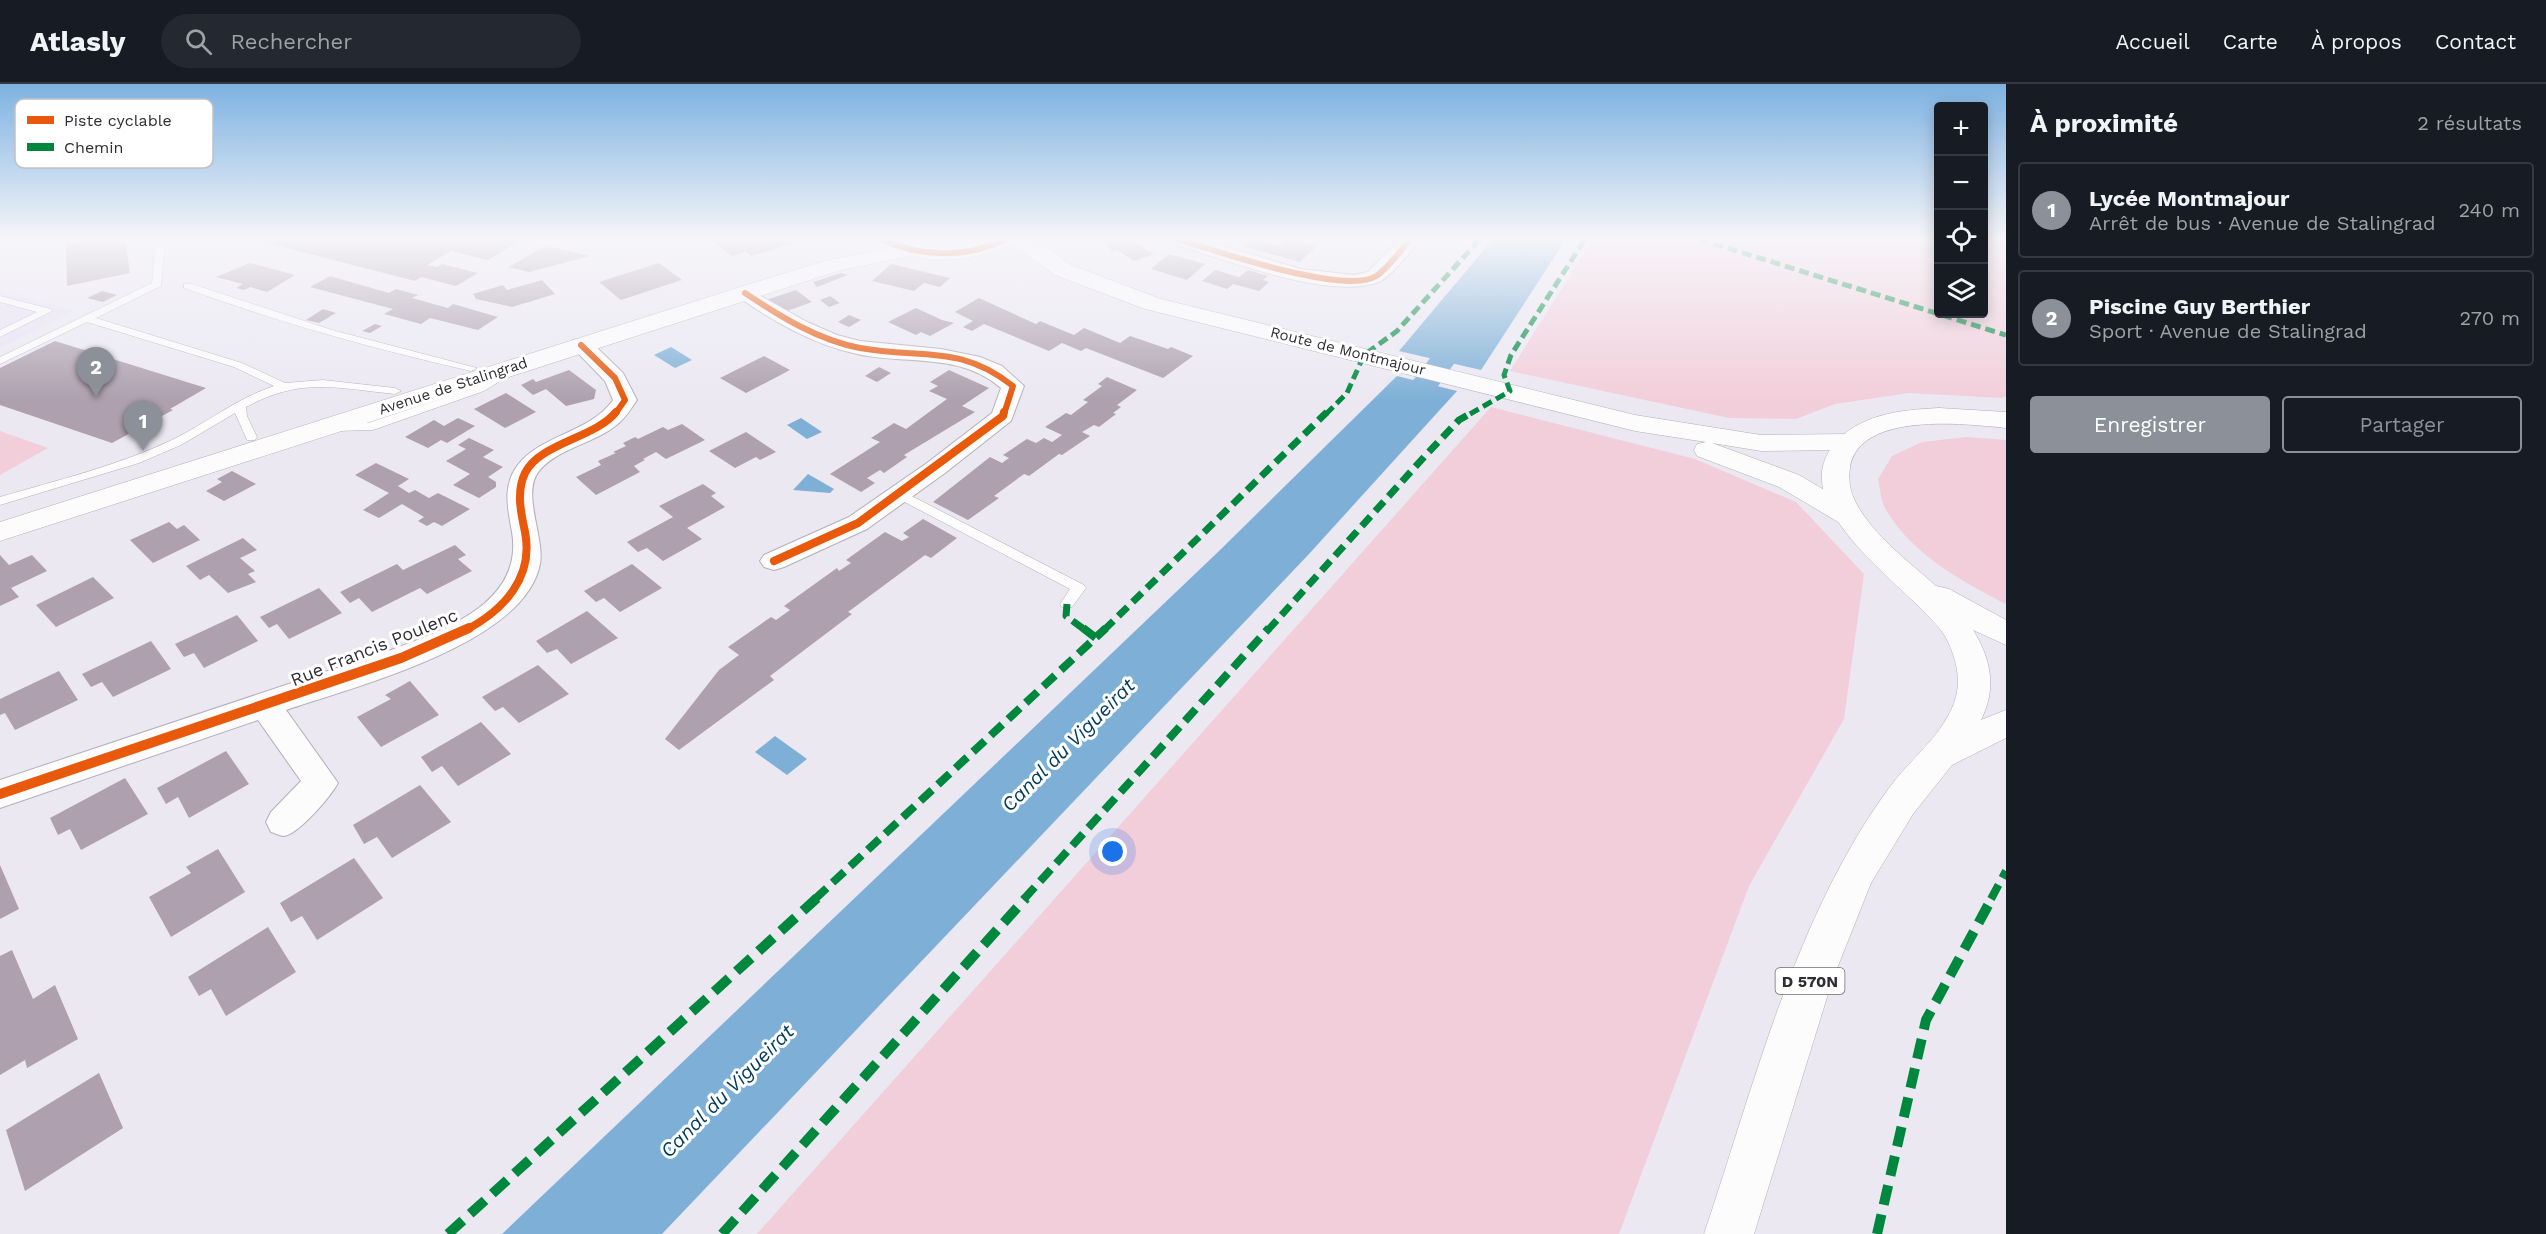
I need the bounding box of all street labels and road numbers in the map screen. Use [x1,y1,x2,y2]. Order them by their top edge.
street label: Route de Montmajour [1268,323,1428,379]
street label: Avenue de Stalingrad [376,353,530,419]
street label: Rue Francis Poulenc [287,604,461,690]
road number: D 570N [1776,968,1844,994]

